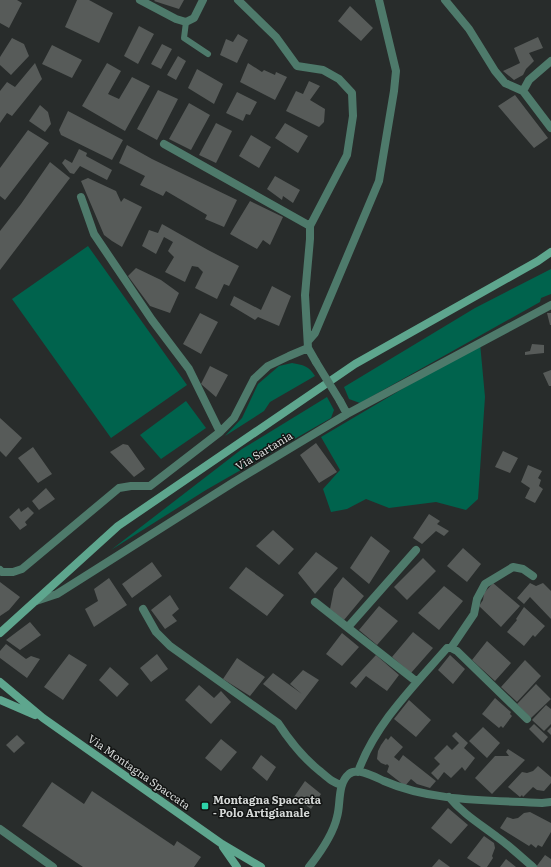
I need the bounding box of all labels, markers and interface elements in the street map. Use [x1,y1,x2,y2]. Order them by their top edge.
street label: Via Sartania [232,427,295,474]
street label: Via Montagna Spaccata [85,730,194,813]
place label: Montagna Spaccata - Polo Artigianale [213,791,322,820]
marker: Montagna Spaccata - Polo Artigianale [200,801,210,811]

